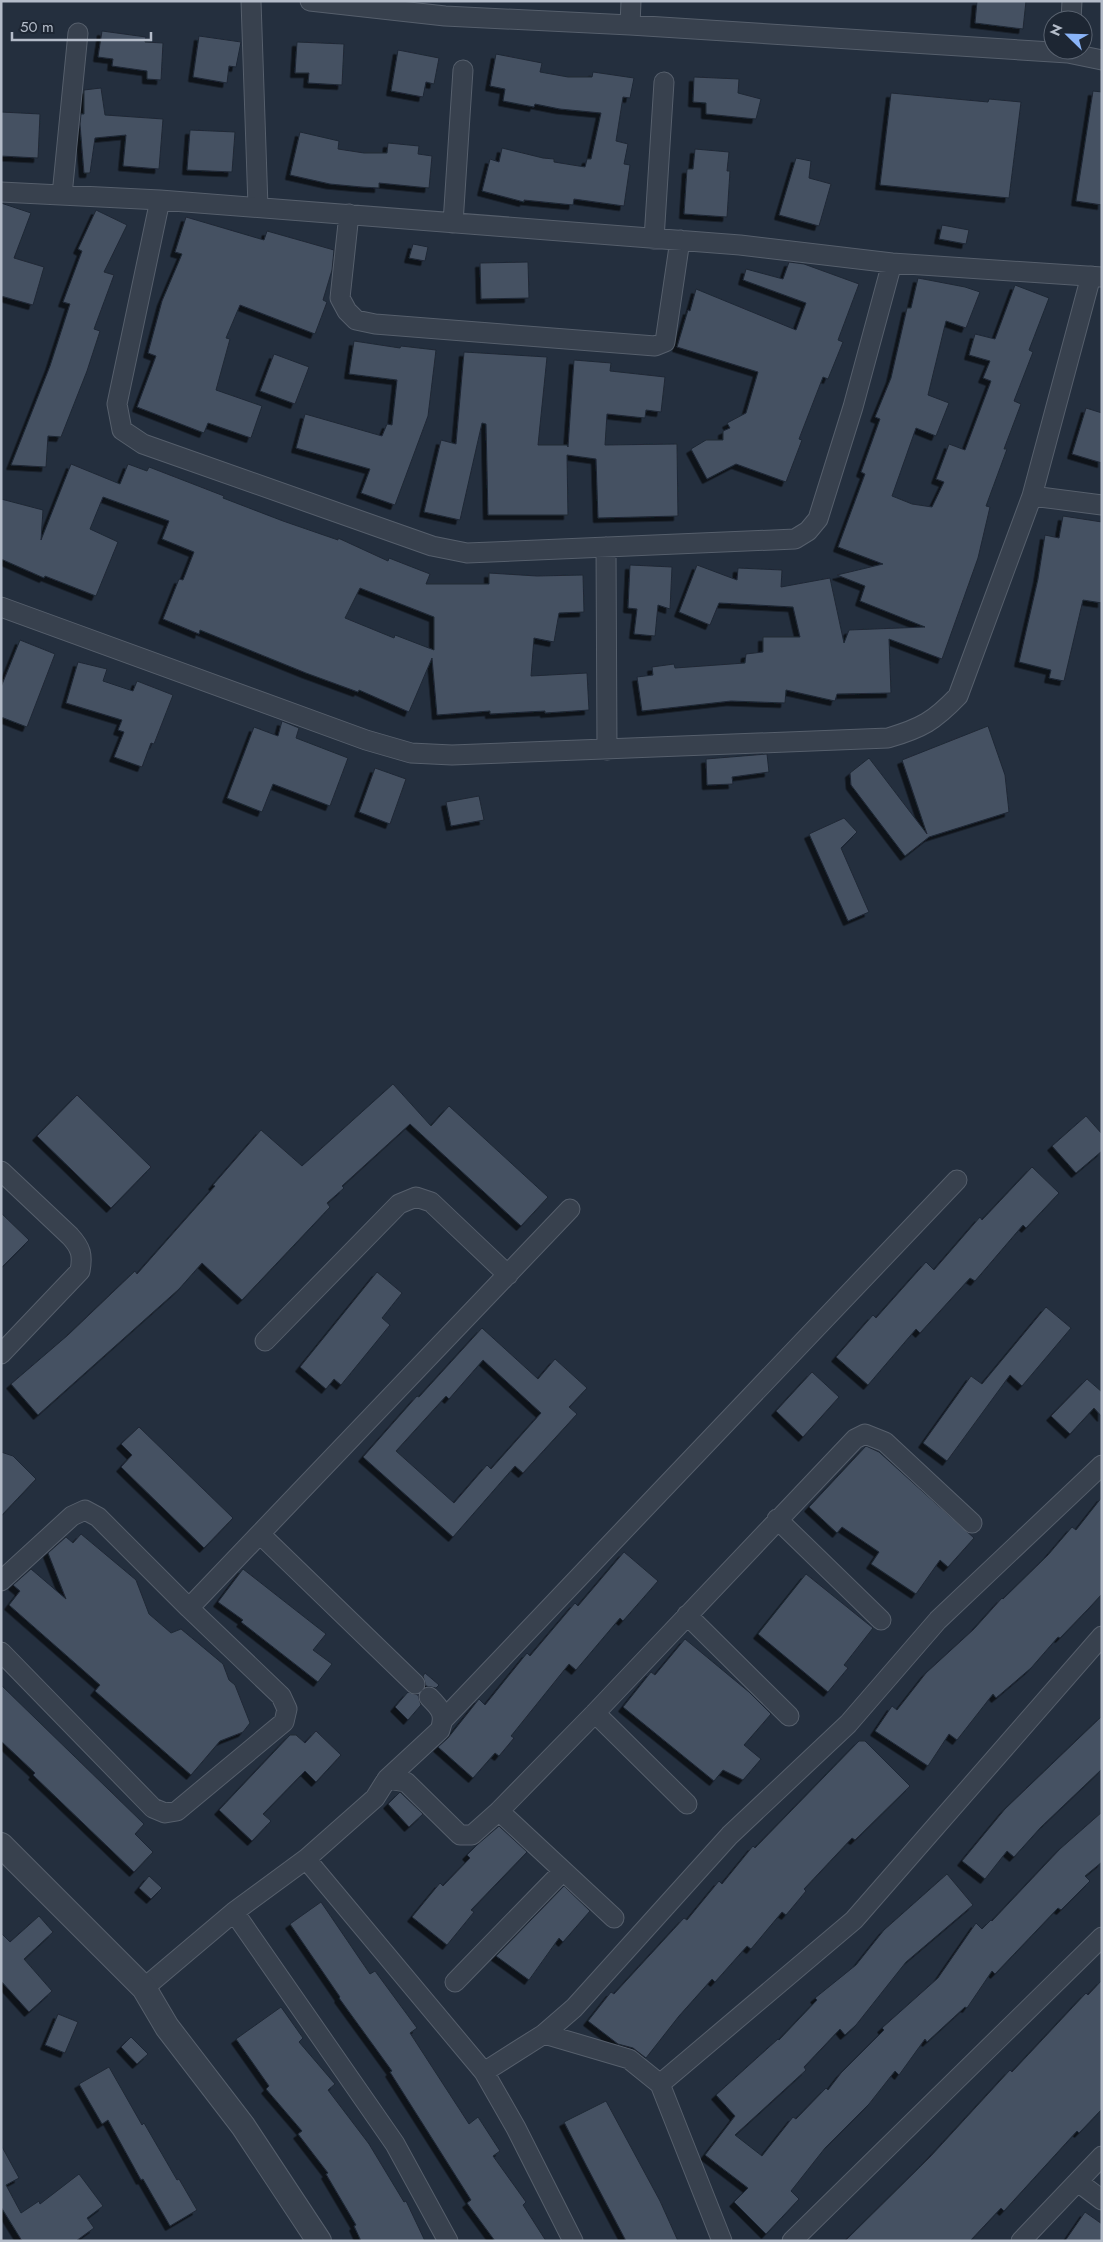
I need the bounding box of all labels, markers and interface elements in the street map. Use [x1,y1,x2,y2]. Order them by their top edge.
scale bar [12,10,151,42]
north arrow [1043,10,1093,60]
text: 50 m [20,16,54,38]
text: N [1045,21,1067,39]

